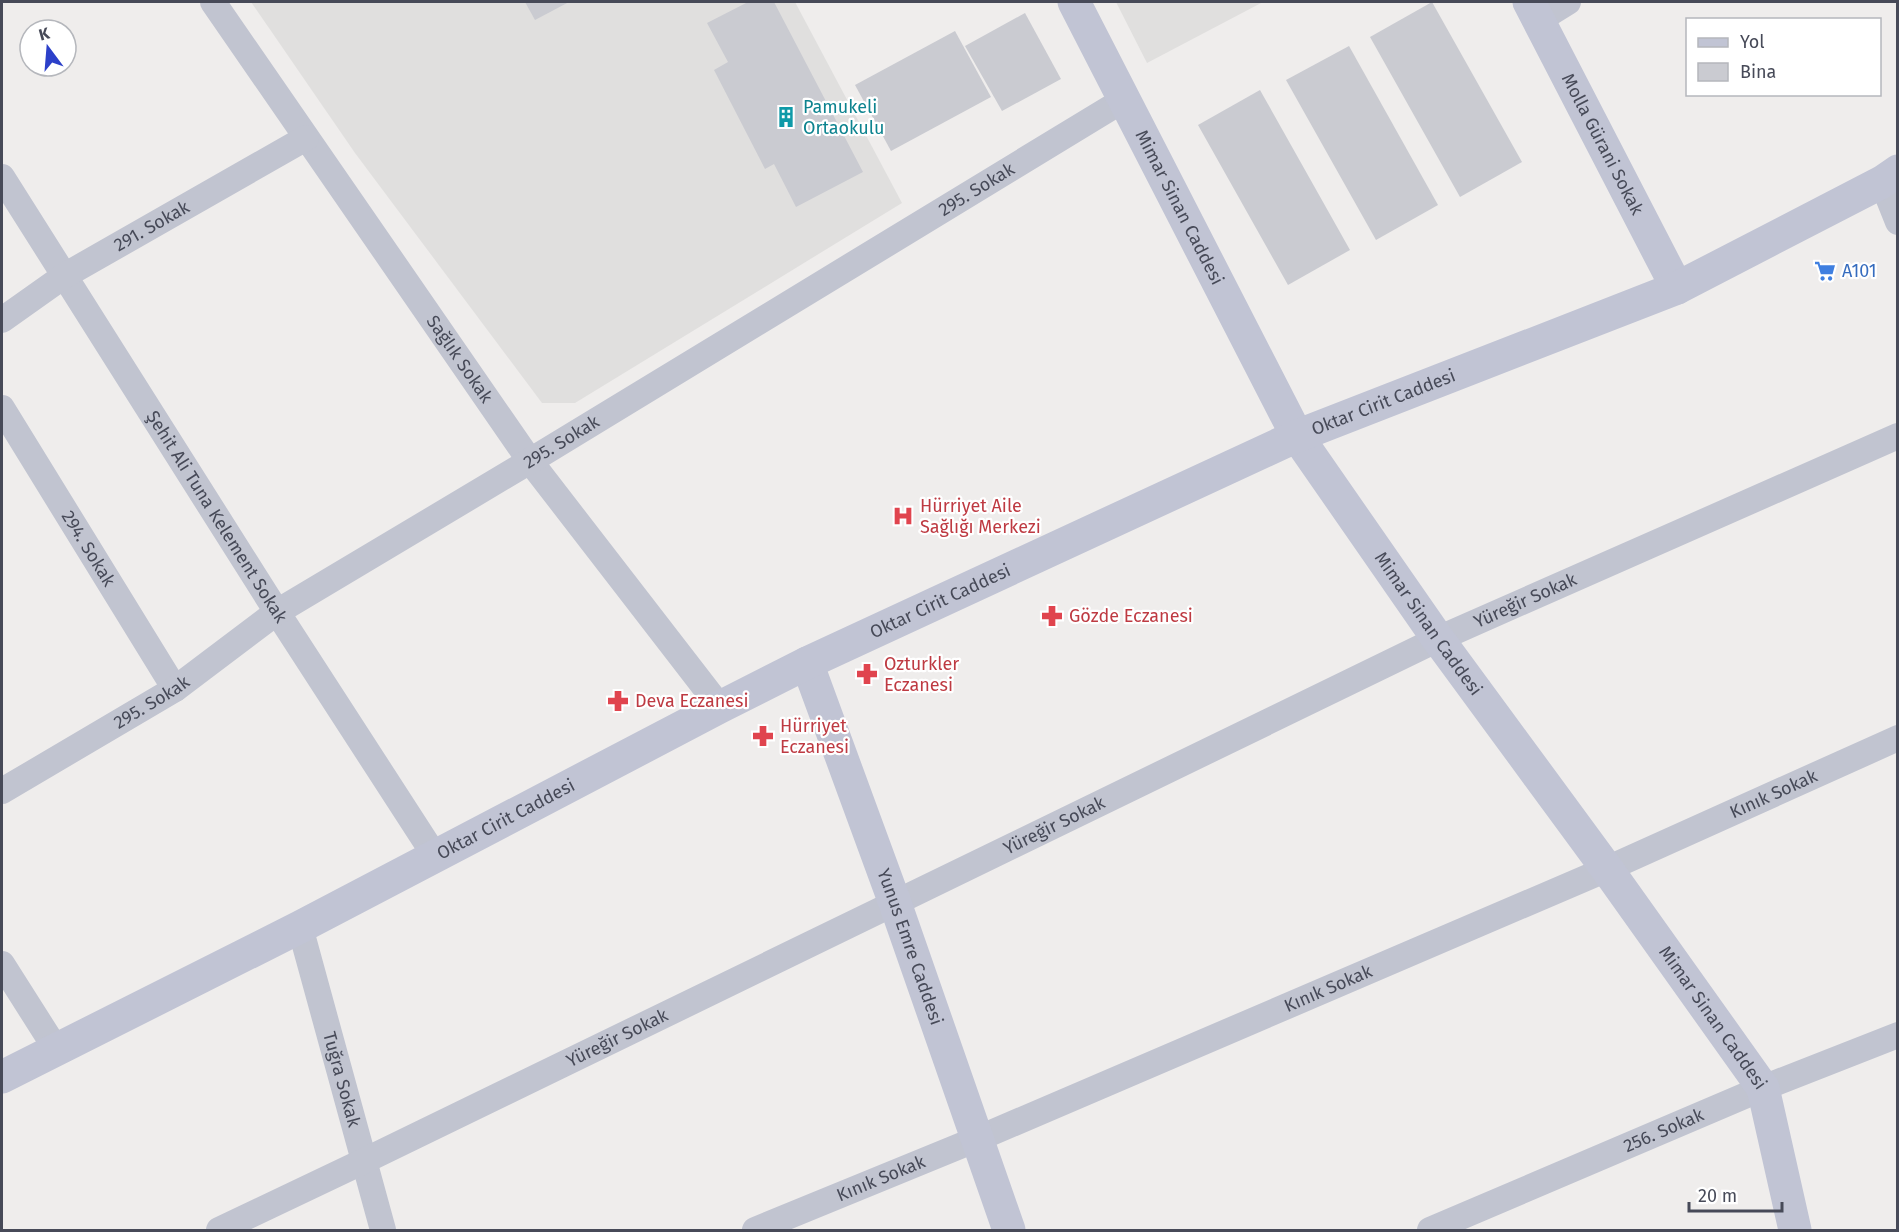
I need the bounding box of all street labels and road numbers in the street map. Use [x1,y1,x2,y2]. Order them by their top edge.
street label: Molla Gürani Sokak [1557,70,1649,219]
street label: Mimar Sinan Caddesi [1131,126,1228,289]
street label: 295. Sokak [935,158,1019,221]
street label: 291. Sokak [110,195,194,256]
street label: Sağlık Sokak [422,311,498,408]
street label: Oktar Cirit Caddesi [1308,364,1458,440]
street label: Şehit Ali Tuna Kelement Sokak [142,407,293,628]
street label: 295. Sokak [520,410,604,473]
street label: 294. Sokak [57,507,121,591]
street label: Mimar Sinan Caddesi [1370,548,1487,700]
street label: Oktar Cirit Caddesi [866,559,1014,643]
street label: Yüreğir Sokak [1470,568,1581,633]
street label: 295. Sokak [110,670,195,734]
street label: Kınık Sokak [1726,764,1821,823]
street label: Oktar Cirit Caddesi [433,774,579,864]
street label: Yüreğir Sokak [1000,791,1109,860]
street label: Yunus Emre Caddesi [872,866,948,1028]
street label: Mimar Sinan Caddesi [1654,942,1771,1094]
street label: Kınık Sokak [1281,960,1376,1017]
street label: Yüreğir Sokak [563,1004,672,1072]
street label: Tuğra Sokak [318,1029,365,1130]
street label: 256. Sokak [1620,1103,1708,1157]
street label: Kınık Sokak [833,1150,929,1206]

